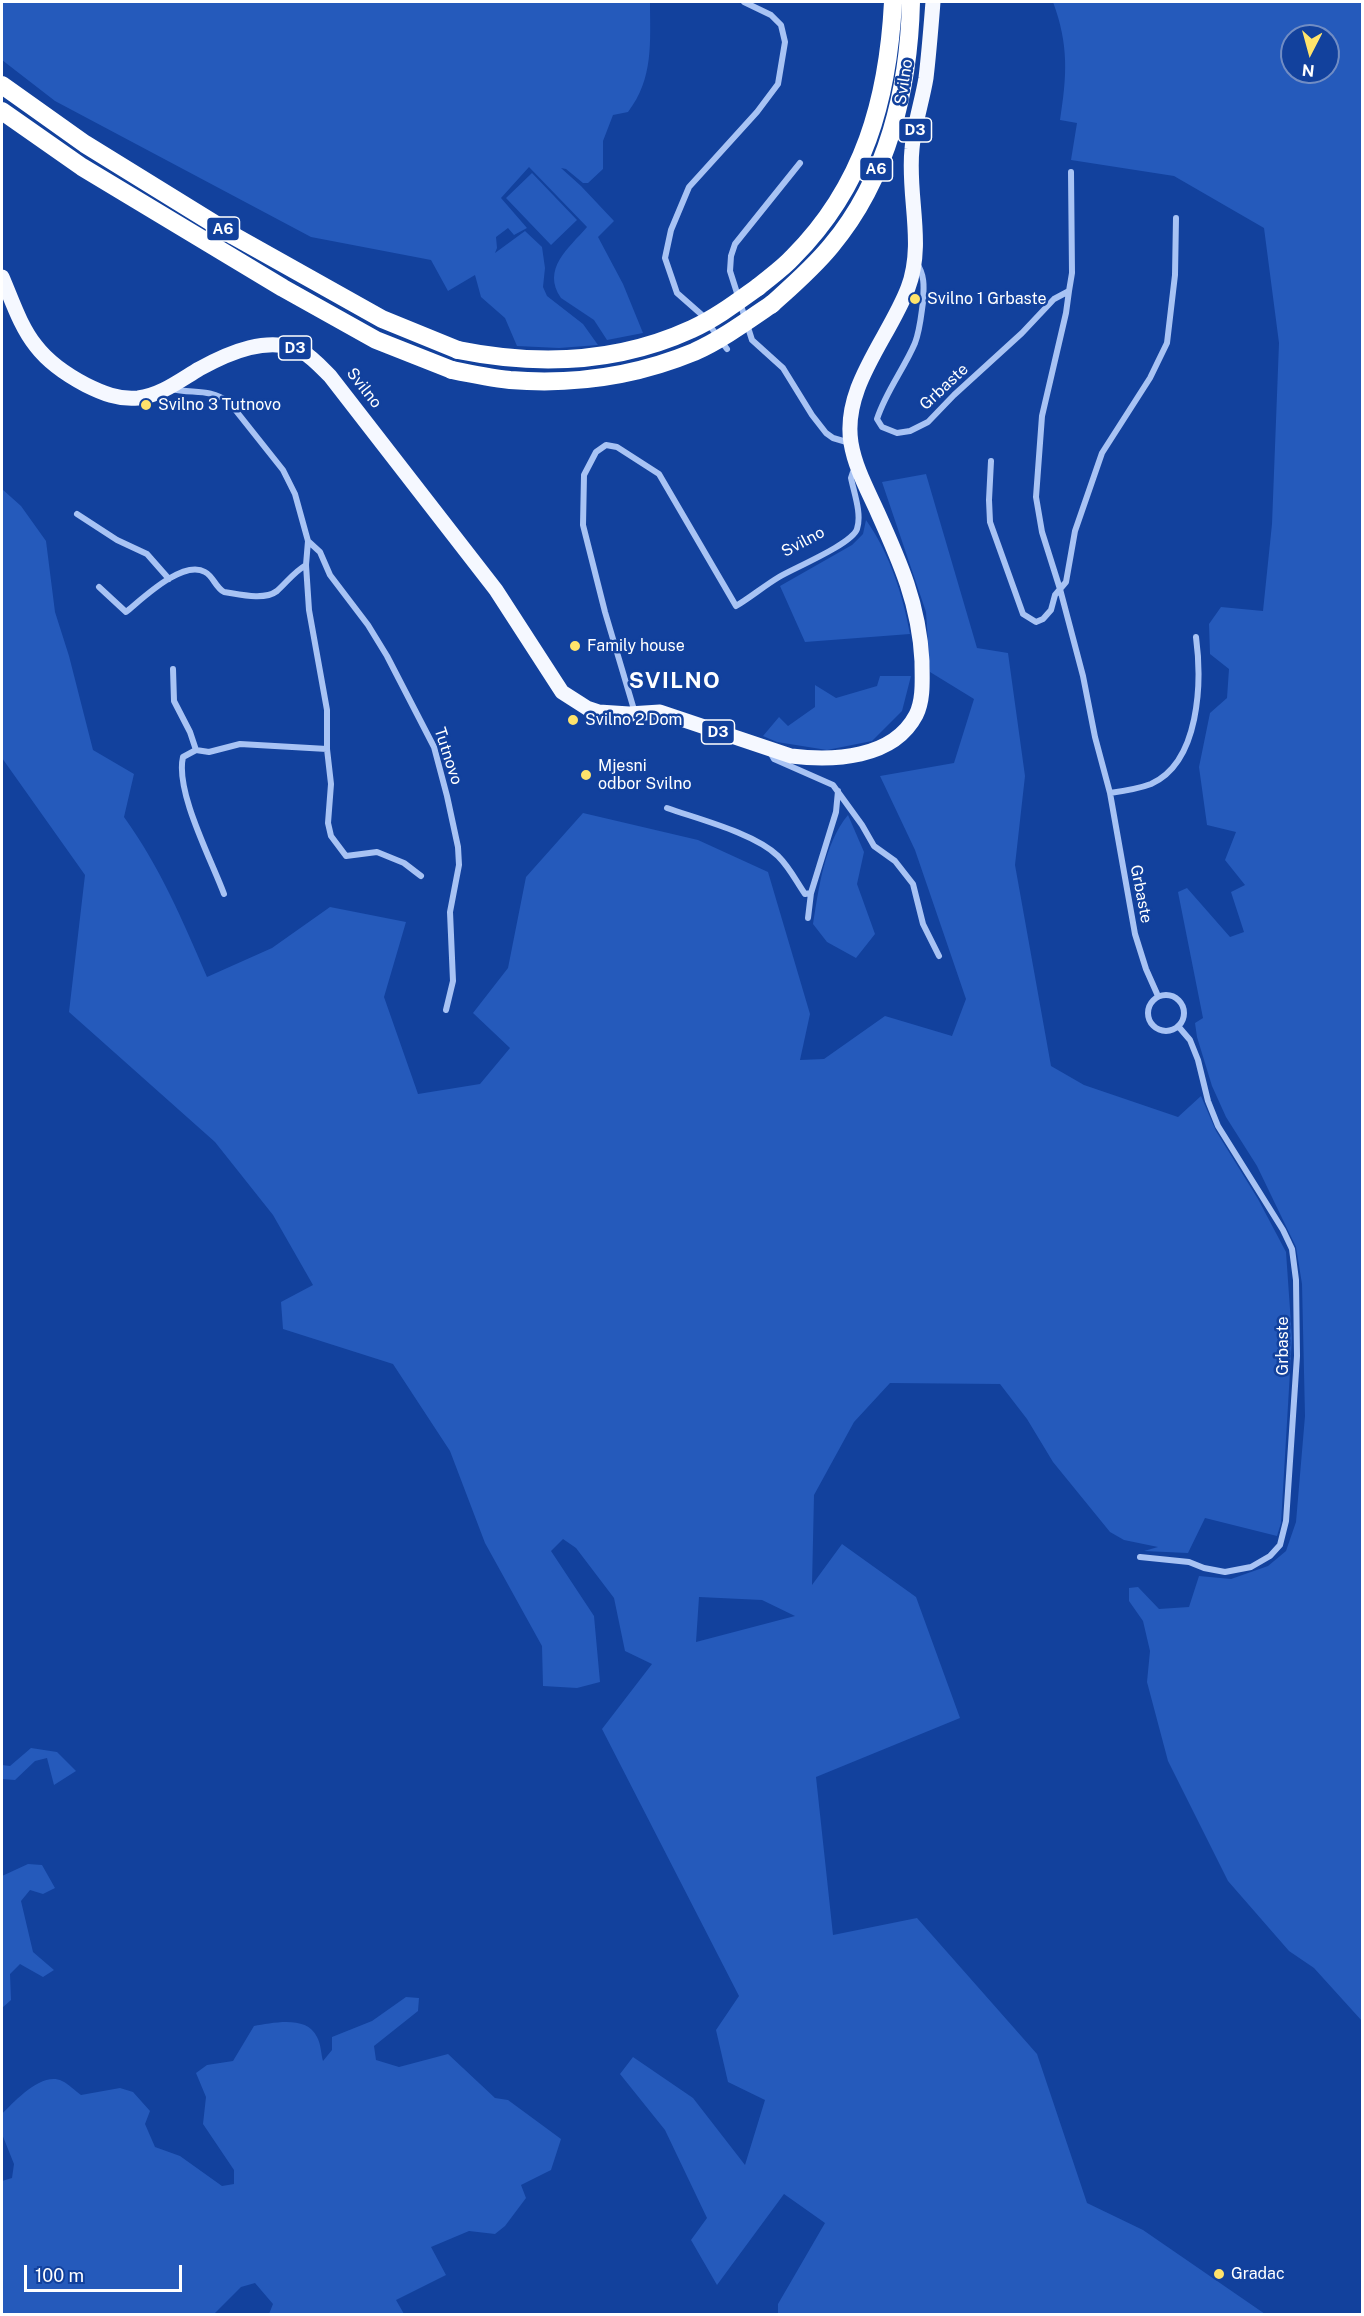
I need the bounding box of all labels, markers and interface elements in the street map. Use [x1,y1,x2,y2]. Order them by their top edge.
north arrow [1280,24,1340,84]
street label: Svilno [891,58,917,106]
text: N [1301,60,1315,81]
road number: D3 [898,118,932,142]
road number: A6 [860,157,892,181]
road number: A6 [206,217,240,241]
place label: Svilno 1 Grbaste [927,289,1046,309]
marker: Svilno 1 Grbaste [908,292,922,306]
road number: D3 [278,336,312,360]
street label: Grbaste [916,360,972,414]
street label: Svilno [342,364,386,412]
place label: Svilno 3 Tutnovo [158,395,281,415]
marker: Svilno 3 Tutnovo [139,398,153,412]
street label: Svilno [778,523,828,561]
place label: Family house [587,636,685,656]
marker: Family house [568,639,582,653]
district label: SVILNO [629,668,721,694]
place label: Svilno 2 Dom [585,710,682,730]
marker: Svilno 2 Dom [566,713,580,727]
road number: D3 [702,720,734,744]
street label: Tutnovo [430,725,466,787]
place label: Mjesni odbor Svilno [598,756,691,794]
marker: Mjesni odbor Svilno [579,768,593,782]
street label: Grbaste [1126,863,1156,925]
street label: Grbaste [1273,1316,1293,1376]
scale bar [27,2253,184,2291]
place label: Gradac [1231,2264,1285,2284]
text: 100 m [35,2265,84,2286]
marker: Gradac [1212,2267,1226,2281]

